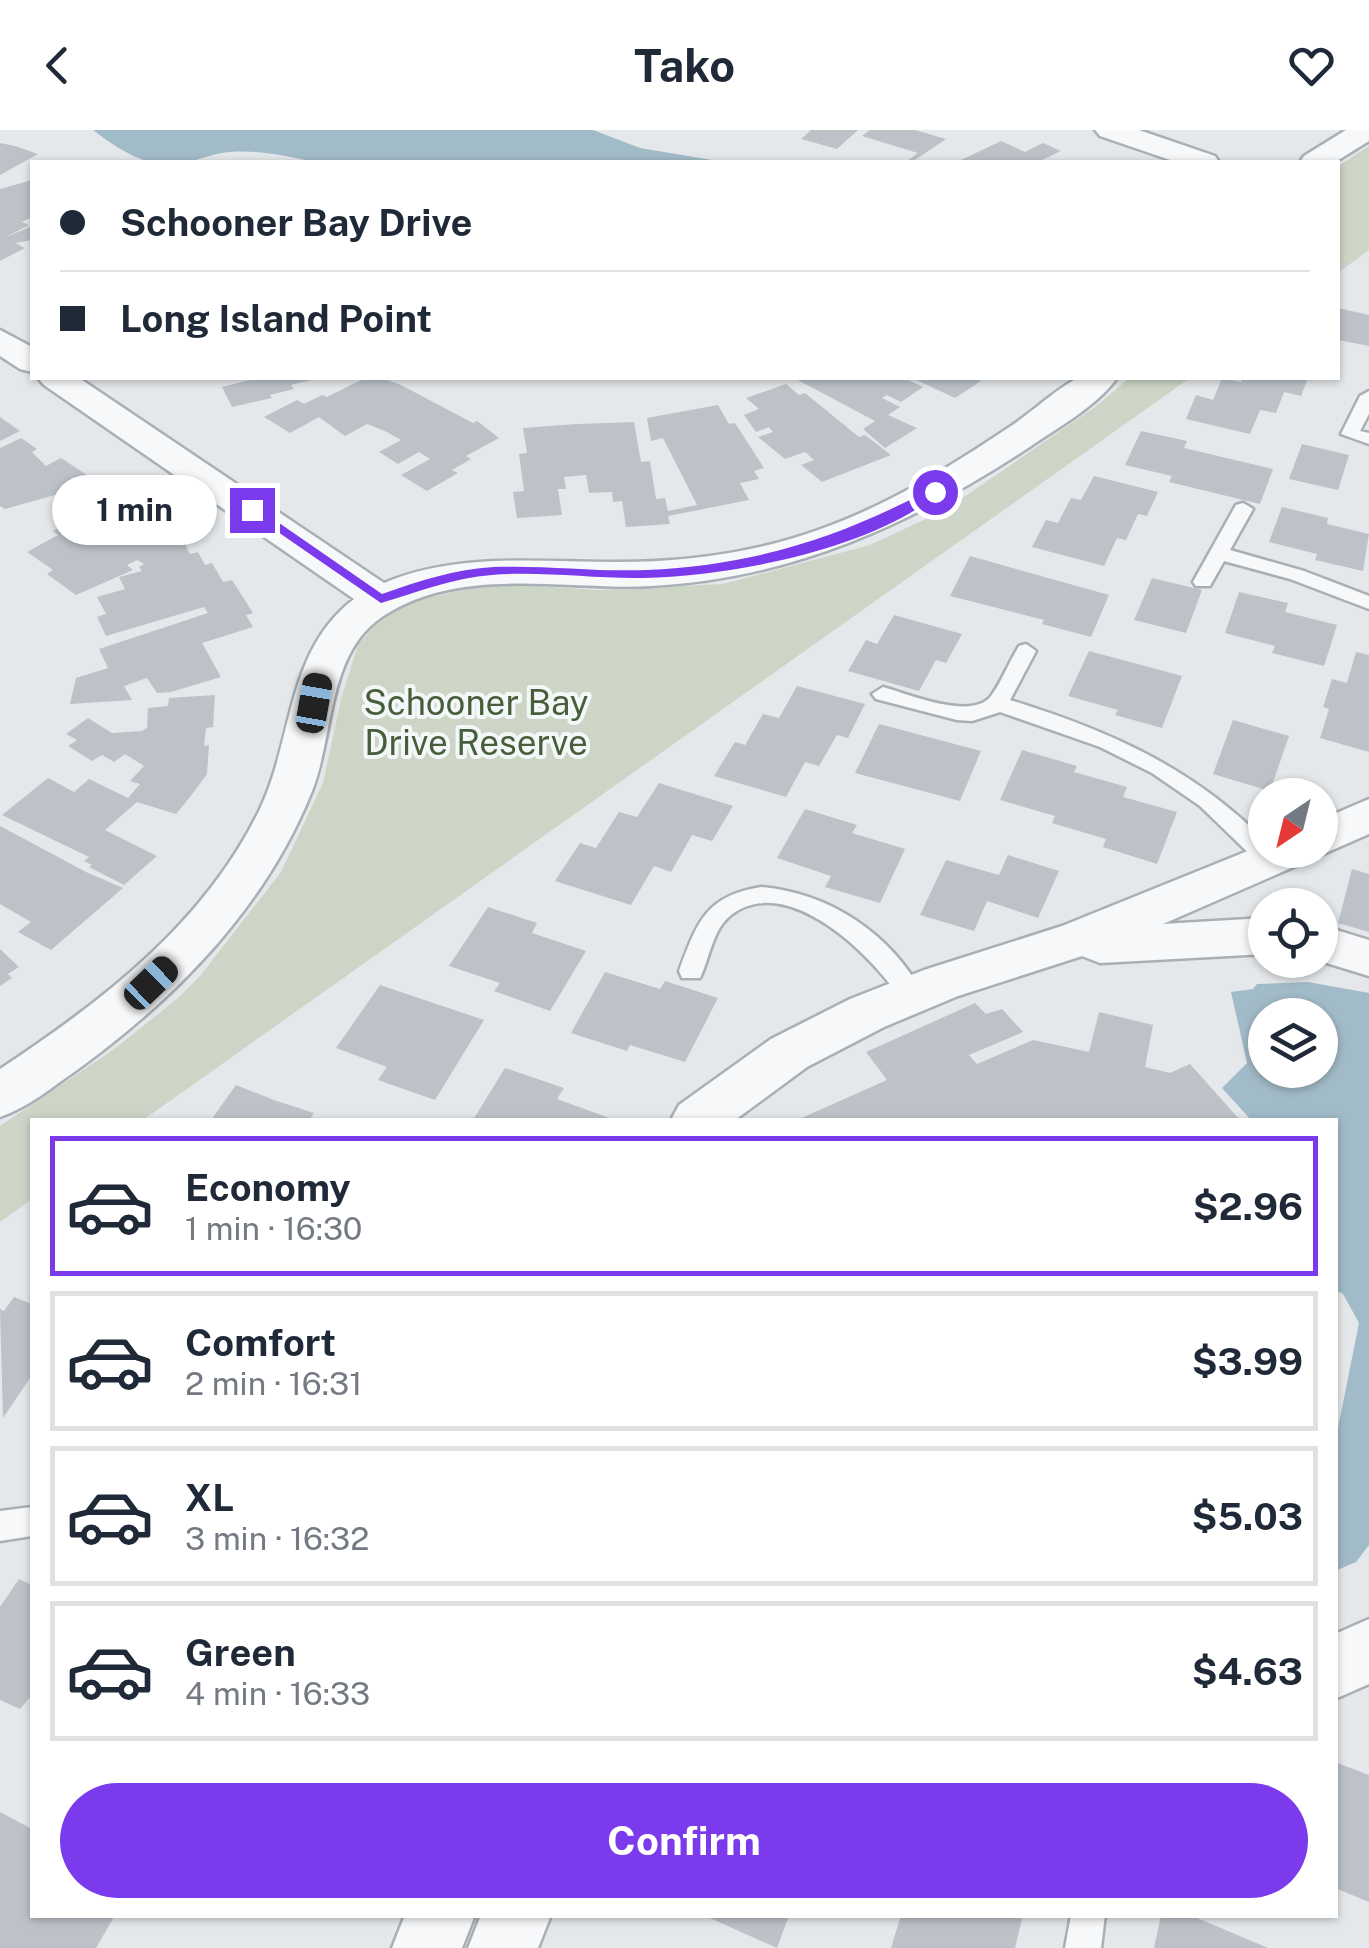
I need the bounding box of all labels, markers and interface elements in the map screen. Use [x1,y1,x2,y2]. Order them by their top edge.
icon: back [30,38,85,93]
icon: heart [1284,38,1339,93]
text: Tako [634,39,735,92]
text: Schooner Bay Drive [120,200,473,245]
text: Long Island Point [120,296,432,341]
route start [913,470,958,515]
callout: 1 min [52,475,217,545]
route end [230,488,275,533]
text: 1 min [96,491,173,528]
car [294,671,334,735]
park label: Schooner Bay Drive Reserve [363,682,589,763]
north arrow [1248,778,1338,868]
map controls [1248,778,1338,1088]
button: locate [1248,888,1338,978]
car [119,951,183,1015]
button: layers [1248,998,1338,1088]
icon: car [65,1161,155,1251]
text: Economy [185,1165,351,1210]
text: $2.96 [1193,1184,1303,1229]
text: 1 min · 16:30 [185,1210,362,1247]
icon: car [65,1316,155,1406]
text: Comfort [185,1320,336,1365]
text: $3.99 [1192,1339,1303,1384]
text: 2 min · 16:31 [185,1365,362,1402]
icon: car [65,1471,155,1561]
text: XL [185,1475,234,1520]
text: $5.03 [1192,1494,1303,1539]
text: 3 min · 16:32 [185,1520,369,1557]
icon: car [65,1626,155,1716]
text: Green [185,1630,296,1675]
text: $4.63 [1192,1649,1303,1694]
text: 4 min · 16:33 [185,1675,370,1712]
button: Confirm [60,1783,1308,1898]

